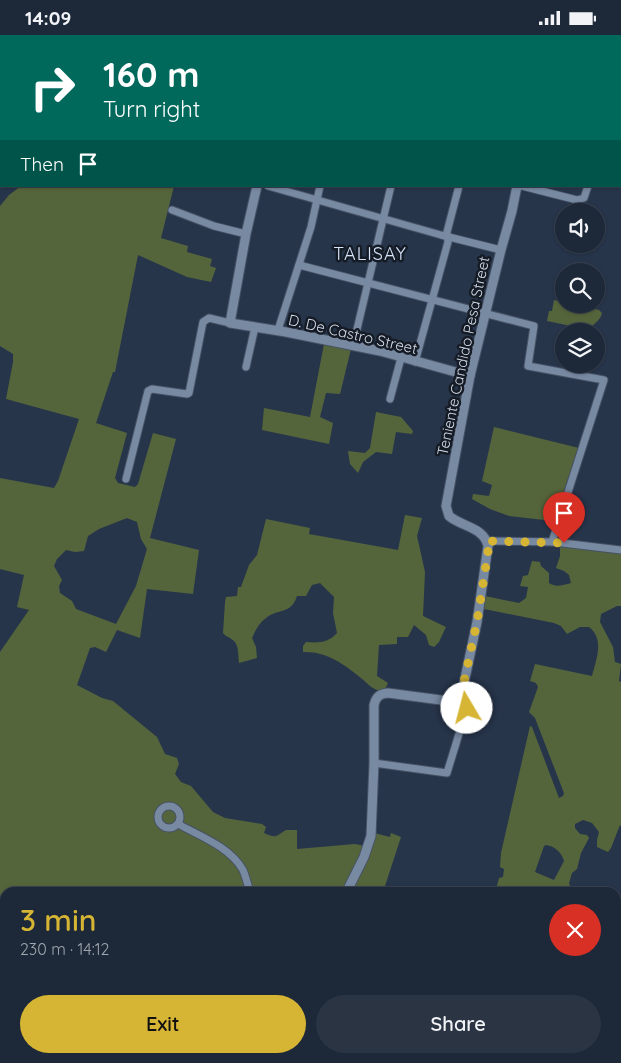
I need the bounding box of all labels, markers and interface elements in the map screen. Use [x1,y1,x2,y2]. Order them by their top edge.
text: 14:09 [25,6,71,30]
text: 160 m [103,52,200,96]
icon: right [20,55,85,120]
text: Turn right [103,95,200,123]
icon: arrive [74,150,102,178]
text: Then [20,152,64,176]
map controls [555,203,605,373]
button: sound [555,203,605,253]
district label: TALISAY [333,242,407,265]
street label: Teniente Candido Pesa Street [433,255,493,457]
button: search [555,263,605,313]
street label: D. De Castro Street [287,310,419,358]
button: layers [555,323,605,373]
pin [543,492,585,543]
icon: arrive [550,499,578,527]
position arrow [440,681,492,733]
text: 3 min [20,901,96,939]
button: close [549,904,601,956]
text: 230 m · 14:12 [20,939,109,959]
button: Exit [20,995,306,1053]
button: Share [316,995,601,1053]

